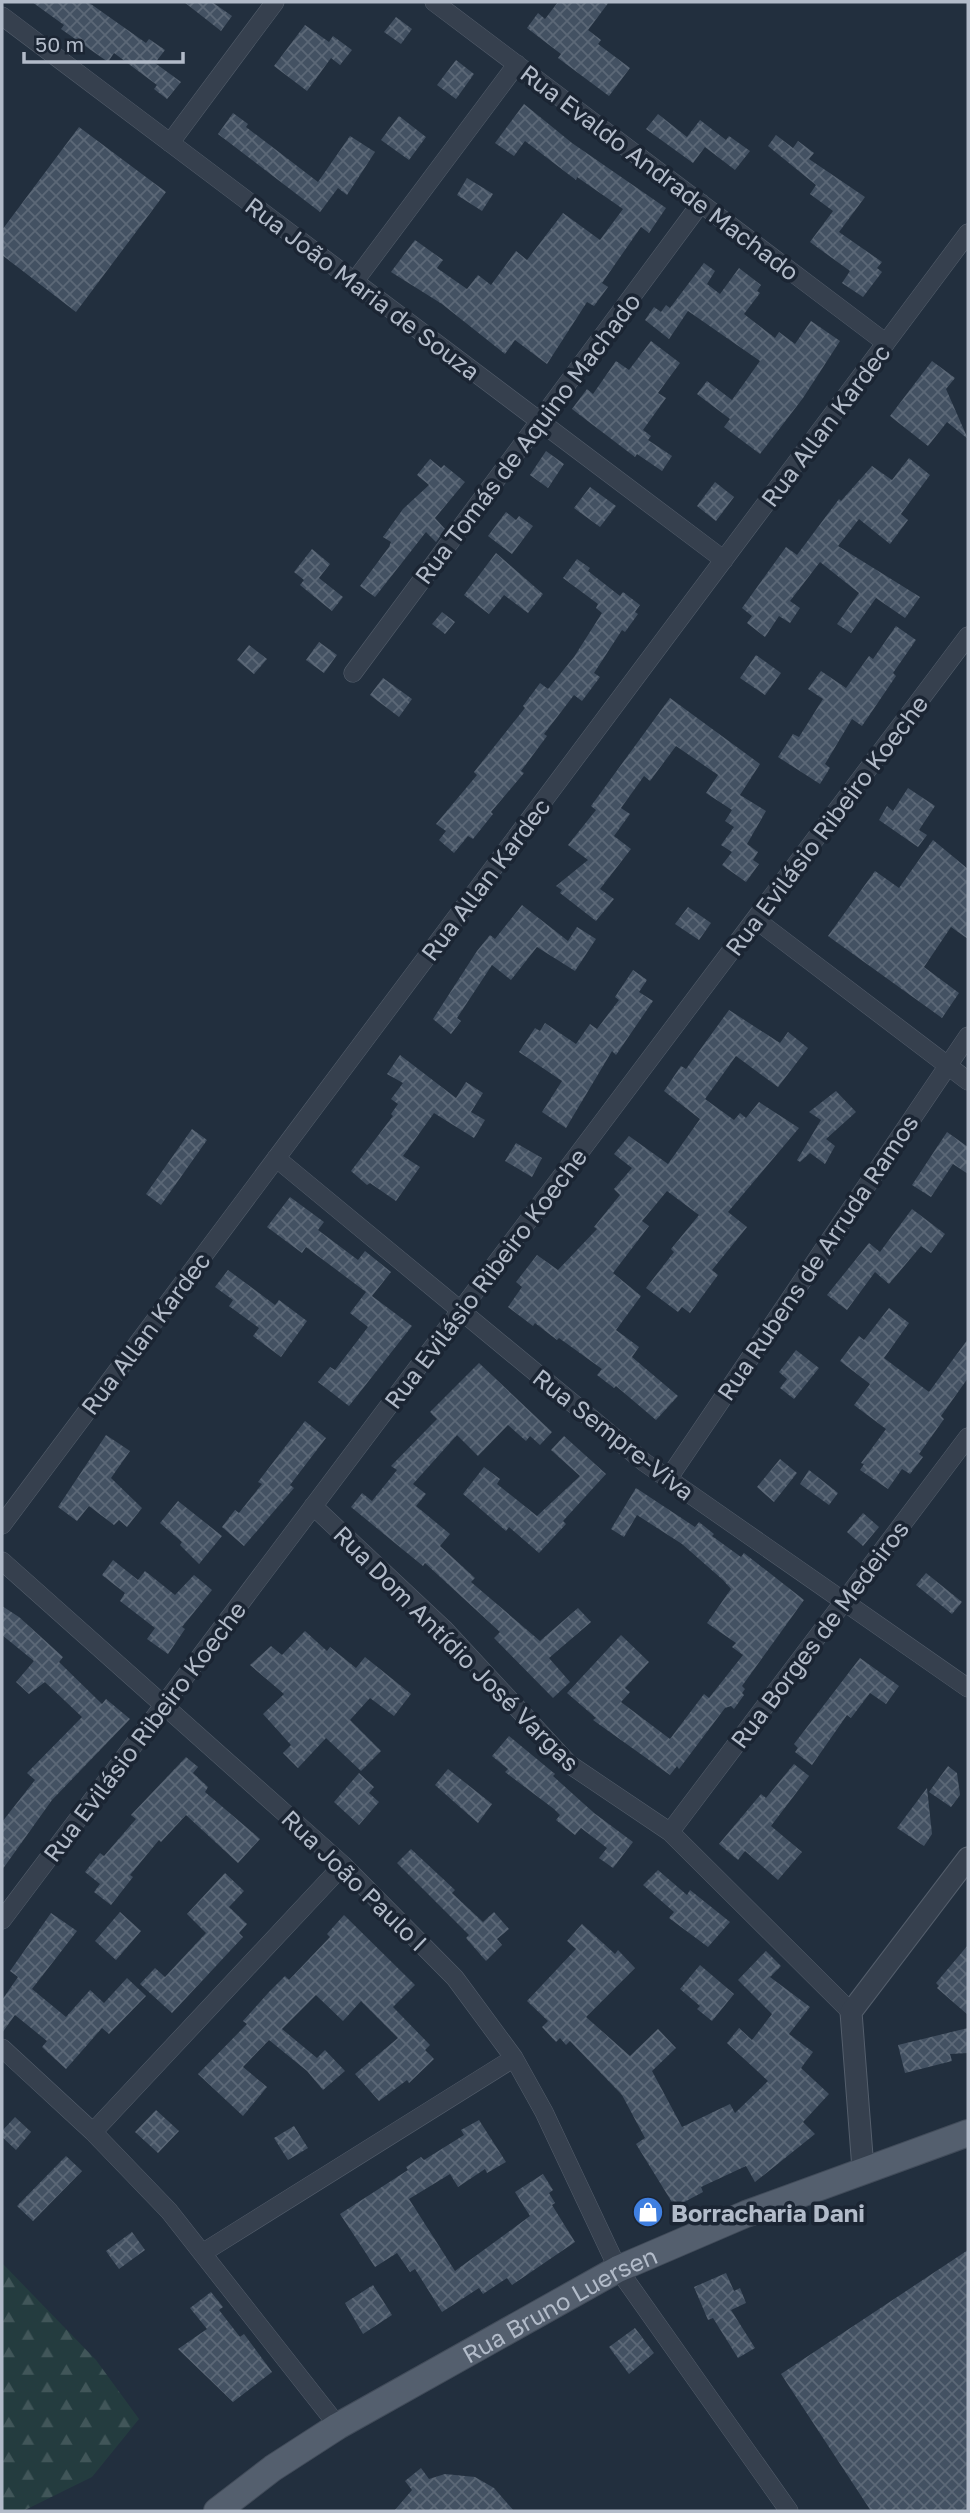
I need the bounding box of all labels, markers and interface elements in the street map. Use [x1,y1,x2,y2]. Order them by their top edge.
scale bar [24,21,184,65]
text: 50 m [35,31,84,57]
street label: Rua Evaldo Andrade Machado [515,58,805,286]
street label: Rua João Maria de Souza [240,190,486,386]
street label: Rua Tomás de Aquino Machado [408,287,646,589]
street label: Rua Allan Kardec [754,338,896,512]
street label: Rua Evilásio Ribeiro Koeche [719,689,933,961]
street label: Rua Allan Kardec [414,792,556,966]
street label: Rua Rubens de Arruda Ramos [710,1108,924,1406]
street label: Rua Evilásio Ribeiro Koeche [378,1142,592,1414]
street label: Rua Allan Kardec [74,1246,216,1420]
street label: Rua Sempre-Viva [528,1362,700,1506]
street label: Rua Borges de Medeiros [724,1514,914,1754]
street label: Rua Dom Antídio José Vargas [328,1519,586,1777]
street label: Rua Evilásio Ribeiro Koeche [37,1595,251,1867]
street label: Rua João Paulo I [276,1803,434,1957]
shop icon: Borracharia Dani [631,2195,665,2229]
place label: Borracharia Dani [671,2198,865,2227]
street label: Rua Bruno Luersen [457,2240,661,2368]

